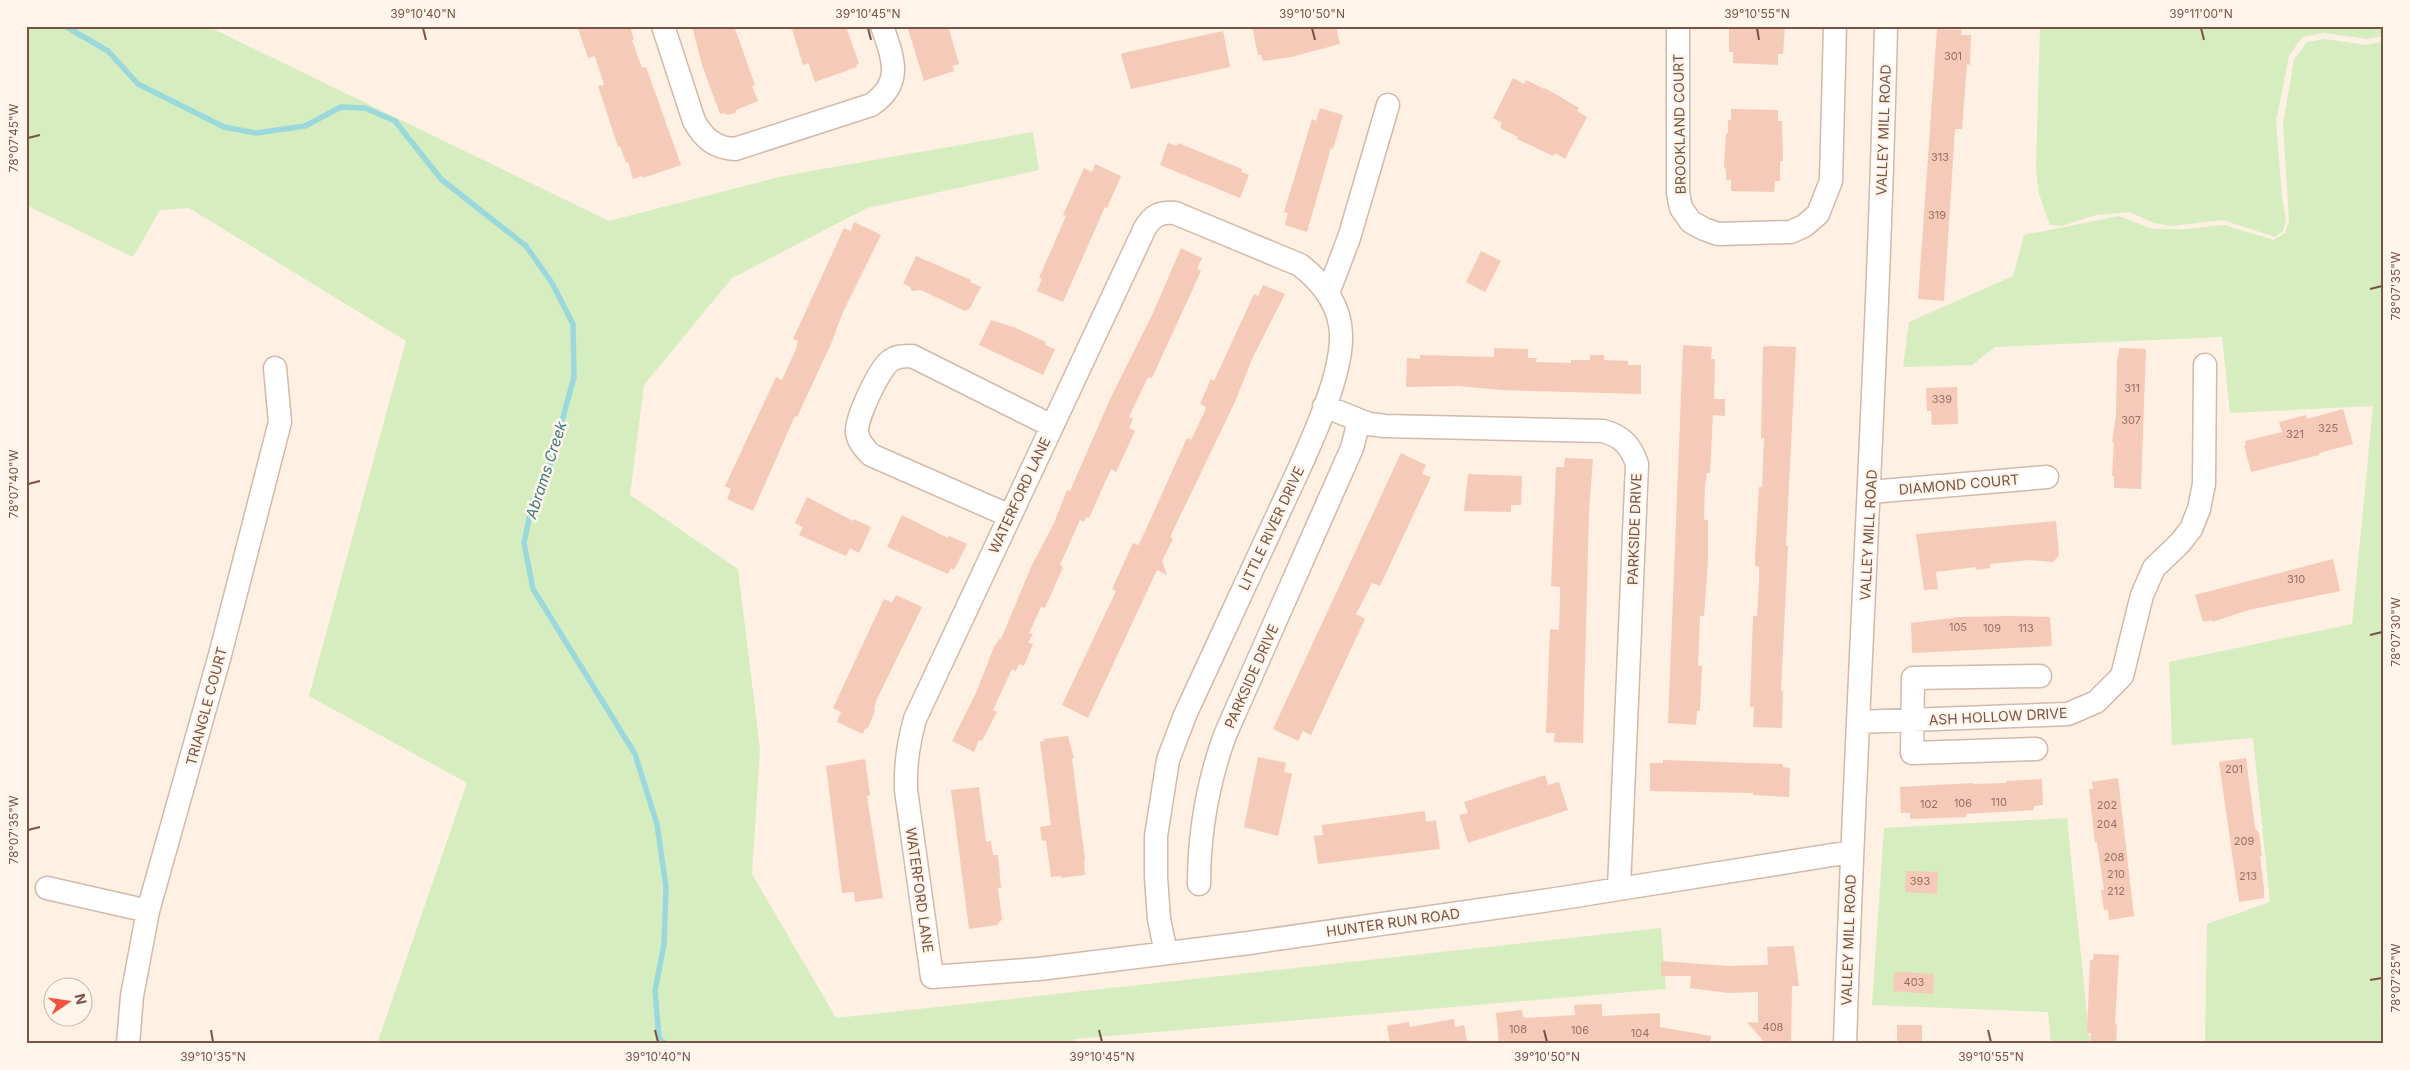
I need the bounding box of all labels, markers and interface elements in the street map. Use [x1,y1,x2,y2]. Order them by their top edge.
text: 39°10'40"N [390,6,456,21]
text: 39°10'45"N [835,6,901,21]
text: 39°10'50"N [1279,6,1345,21]
text: 39°10'55"N [1724,6,1790,21]
text: 39°11'00"N [2169,6,2233,21]
house number: 301 [1944,49,1962,63]
street label: BROOKLAND COURT [1669,54,1689,194]
street label: VALLEY MILL ROAD [1872,64,1894,196]
text: 78°07'45"W [6,103,21,172]
house number: 313 [1931,150,1949,164]
house number: 319 [1928,208,1946,222]
text: 78°07'35"W [2388,251,2403,321]
house number: 311 [2124,381,2140,395]
house number: 339 [1932,392,1952,406]
house number: 307 [2121,413,2141,427]
water label: Abrams Creek [521,418,571,522]
house number: 325 [2318,421,2338,435]
house number: 321 [2286,427,2304,441]
street label: WATERFORD LANE [985,434,1053,556]
text: 78°07'40"W [6,449,21,519]
street label: LITTLE RIVER DRIVE [1235,463,1307,593]
street label: VALLEY MILL ROAD [1856,469,1880,601]
street label: DIAMOND COURT [1898,470,2020,498]
street label: PARKSIDE DRIVE [1624,473,1644,585]
house number: 310 [2287,572,2305,586]
text: 78°07'30"W [2388,597,2403,667]
house number: 105 [1949,620,1967,634]
street label: PARKSIDE DRIVE [1220,621,1282,731]
house number: 109 [1983,621,2001,635]
house number: 113 [2018,621,2034,635]
street label: TRIANGLE COURT [182,645,230,767]
street label: ASH HOLLOW DRIVE [1928,704,2068,728]
house number: 201 [2225,762,2243,776]
text: 78°07'35"W [6,795,21,865]
house number: 110 [1991,795,2007,809]
house number: 106 [1954,796,1972,810]
house number: 102 [1920,797,1938,811]
house number: 202 [2097,798,2117,812]
house number: 204 [2097,817,2117,831]
street label: WATERFORD LANE [903,826,937,954]
house number: 209 [2234,834,2254,848]
house number: 208 [2104,850,2124,864]
house number: 210 [2107,867,2125,881]
house number: 213 [2239,869,2257,883]
street label: VALLEY MILL ROAD [1837,874,1859,1006]
house number: 393 [1910,874,1930,888]
house number: 212 [2107,884,2125,898]
street label: HUNTER RUN ROAD [1325,904,1461,940]
text: 78°07'25"W [2388,943,2403,1013]
house number: 403 [1904,975,1925,989]
north arrow [42,978,92,1028]
text: N [72,992,91,1006]
house number: 408 [1763,1020,1784,1034]
house number: 108 [1509,1022,1527,1036]
house number: 106 [1571,1023,1589,1037]
house number: 104 [1631,1026,1649,1040]
text: 39°10'35"N [180,1049,246,1064]
text: 39°10'40"N [625,1049,691,1064]
text: 39°10'45"N [1069,1049,1135,1064]
text: 39°10'50"N [1514,1049,1580,1064]
text: 39°10'55"N [1958,1049,2024,1064]

